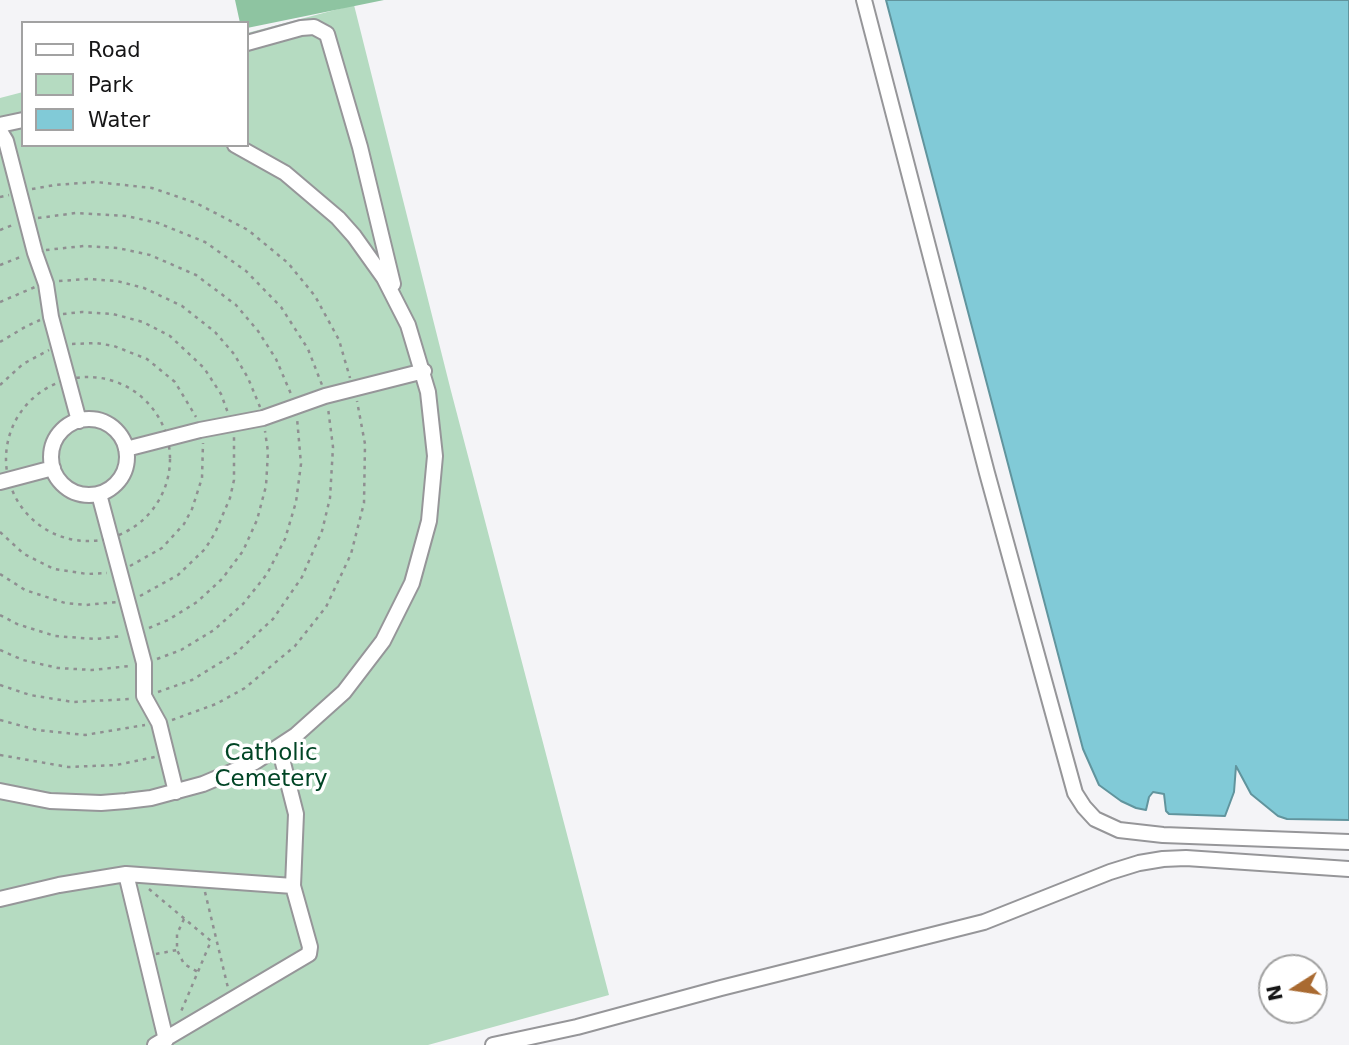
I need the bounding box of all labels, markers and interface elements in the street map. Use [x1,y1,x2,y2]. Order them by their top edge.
legend [21,21,248,147]
text: Road [88,38,141,62]
text: Park [88,73,133,97]
text: Water [88,108,150,132]
park label: Catholic Cemetery [214,740,328,794]
north arrow [1258,954,1328,1024]
text: N [1262,983,1287,1003]

